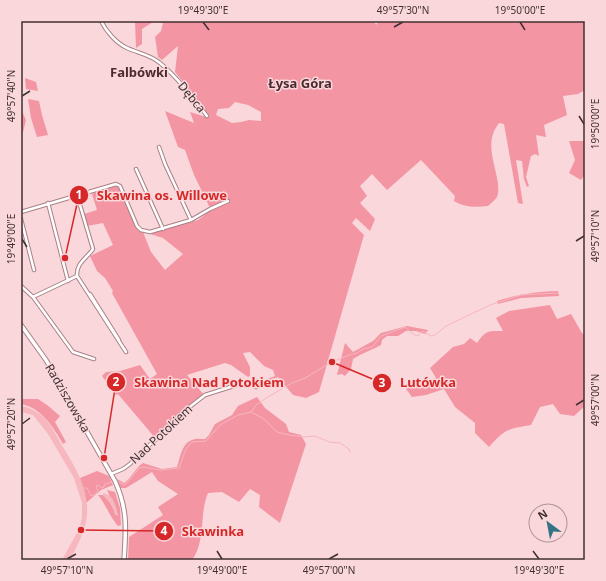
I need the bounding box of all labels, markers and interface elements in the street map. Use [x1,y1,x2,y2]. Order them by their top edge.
text: 19°49'30"E [178,3,228,17]
text: 49°57'30"N [377,3,429,17]
text: 19°50'00"E [495,3,545,17]
district label: Falbówki [110,63,168,81]
text: 49°57'40"N [4,70,18,122]
district label: Łysa Góra [268,74,332,92]
street label: Dębca [174,78,210,116]
text: 19°50'00"E [588,99,602,149]
callout: Skawina os. Willowe [69,183,235,208]
text: 1 [76,186,82,203]
text: Skawina os. Willowe [97,186,227,204]
text: 49°57'10"N [588,210,602,262]
text: 19°49'00"E [4,214,18,264]
street label: Radziszowska [41,360,95,436]
callout: Skawina Nad Potokiem [106,370,292,395]
callout: Lutówka [372,370,464,395]
text: 2 [113,373,120,390]
text: Skawina Nad Potokiem [134,373,284,391]
text: Lutówka [400,373,456,391]
text: 3 [379,374,386,391]
text: 49°57'00"N [588,374,602,426]
text: 49°57'20"N [4,398,18,450]
street label: Nad Potokiem [126,401,196,467]
north arrow [528,503,568,543]
text: N [535,505,550,523]
callout: Skawinka [154,519,253,544]
text: 4 [161,522,168,539]
text: Skawinka [182,522,244,540]
text: 49°57'10"N [41,563,93,577]
text: 19°49'00"E [197,563,247,577]
text: 49°57'00"N [303,563,355,577]
text: 19°49'30"E [514,563,564,577]

